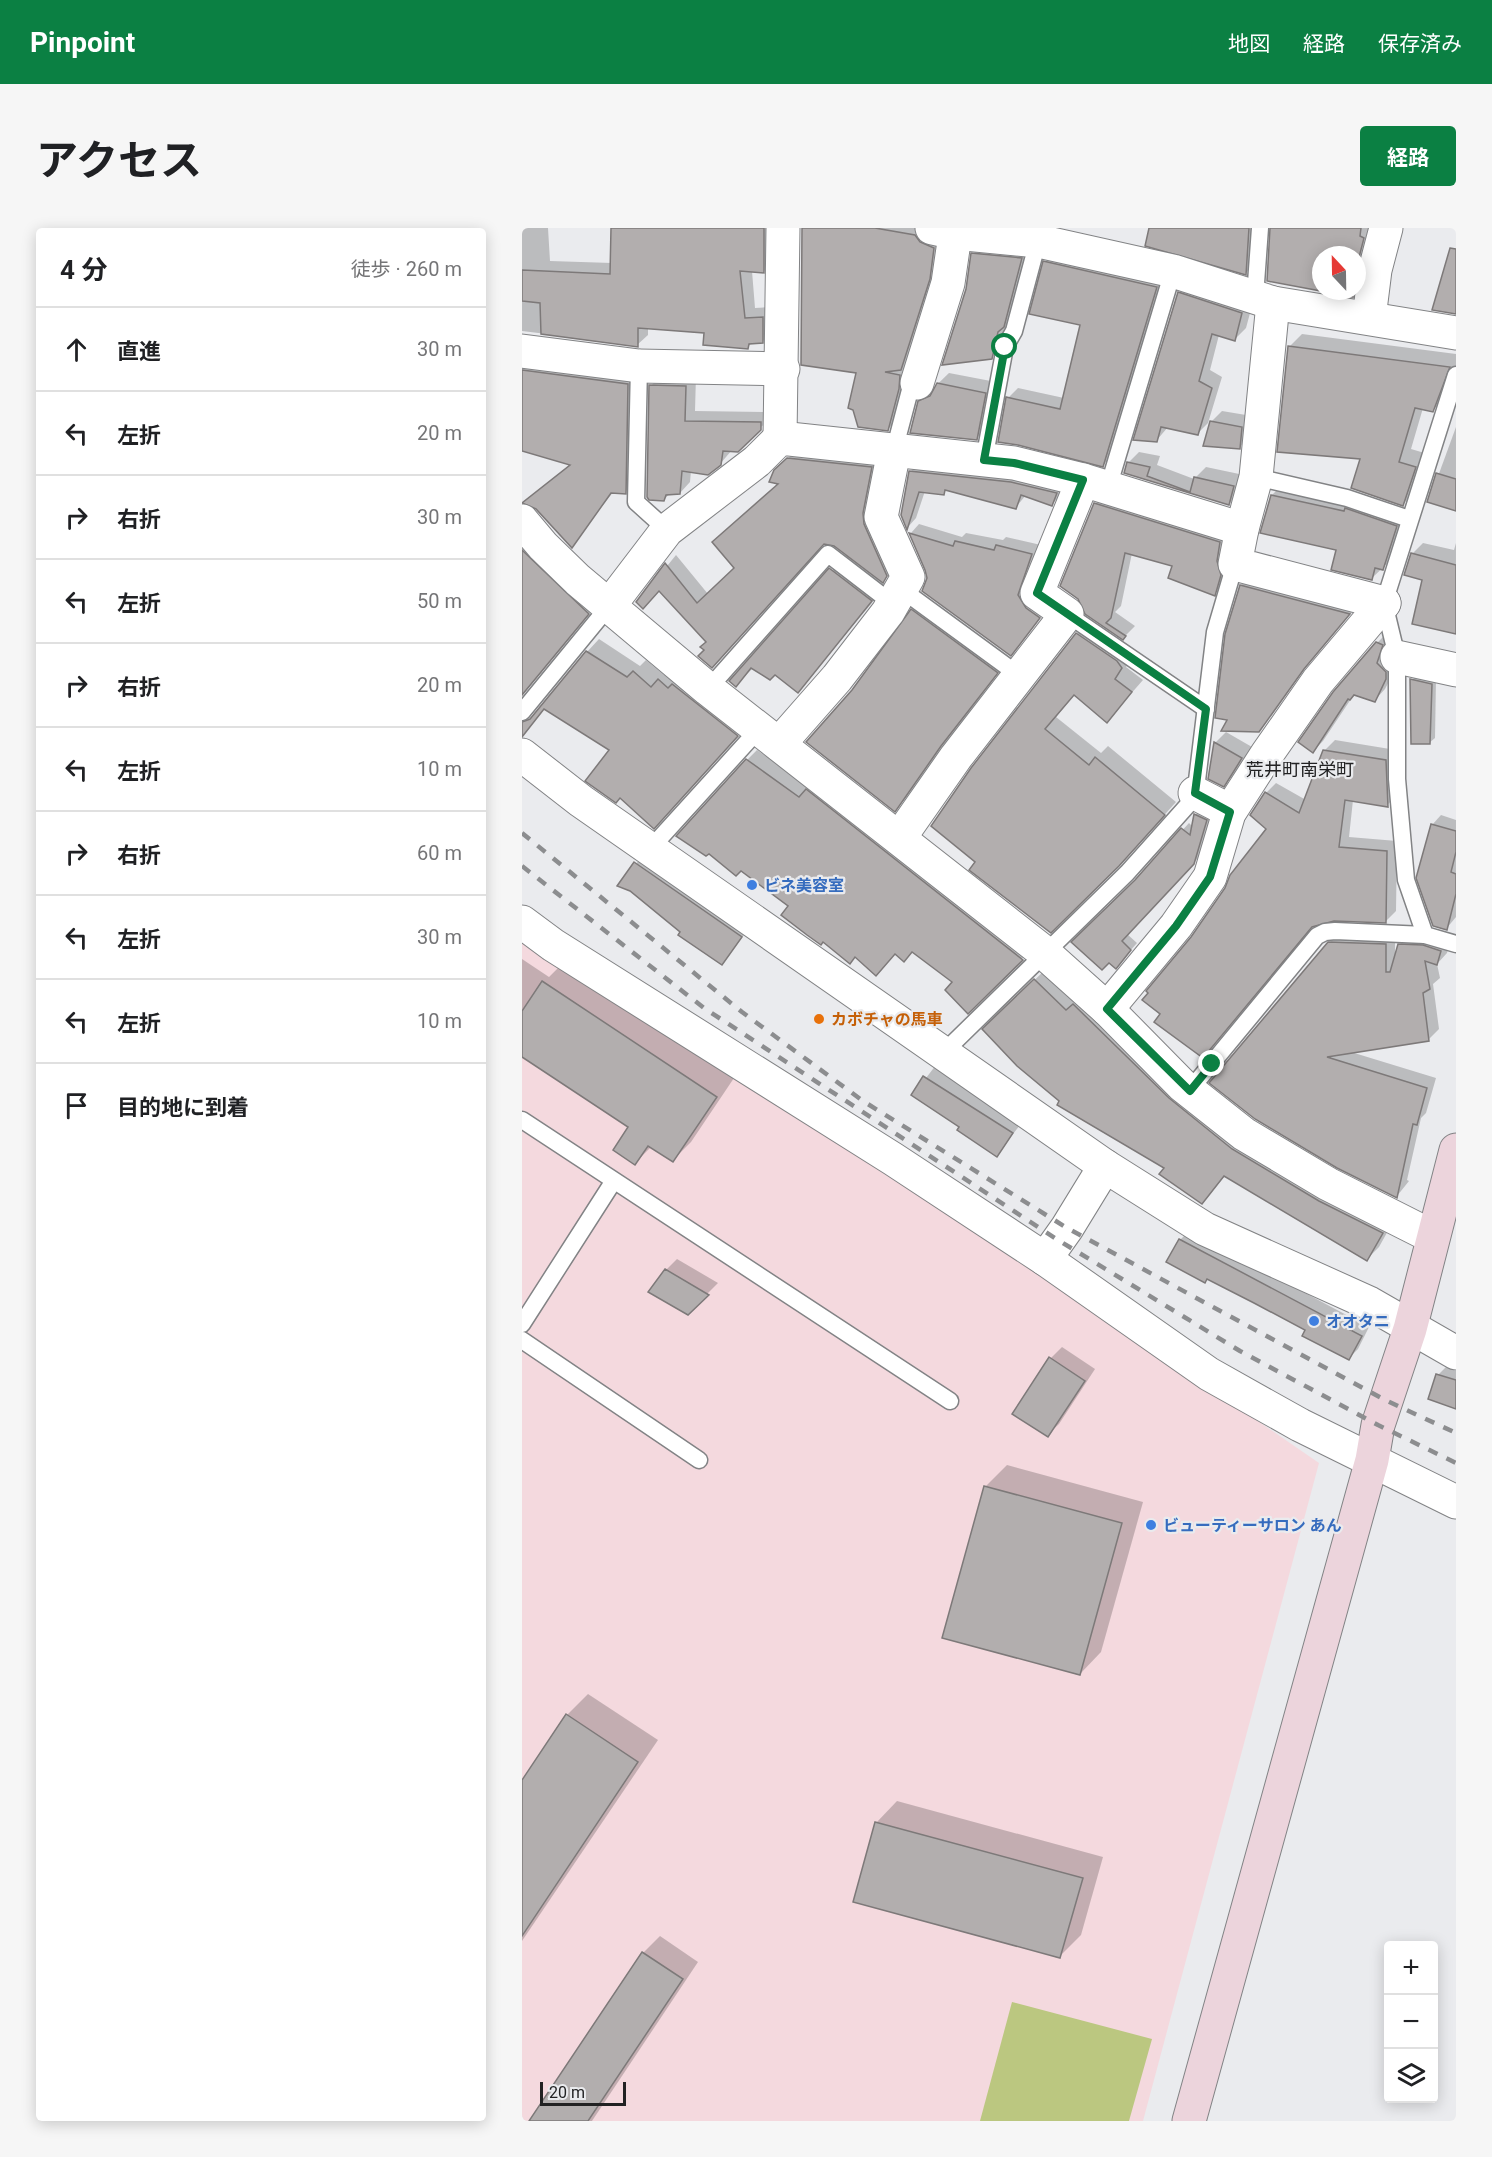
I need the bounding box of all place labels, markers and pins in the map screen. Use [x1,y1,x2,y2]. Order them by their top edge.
place label: ビネ美容室 [764,876,844,895]
marker: ビネ美容室 [745,878,759,892]
place label: カボチャの馬車 [831,1010,943,1029]
marker: カボチャの馬車 [812,1012,826,1026]
place label: オオタニ [1326,1312,1390,1331]
marker: オオタニ [1307,1314,1321,1328]
place label: ビューティーサロン あん [1163,1516,1342,1535]
marker: ビューティーサロン あん [1144,1518,1158,1532]

